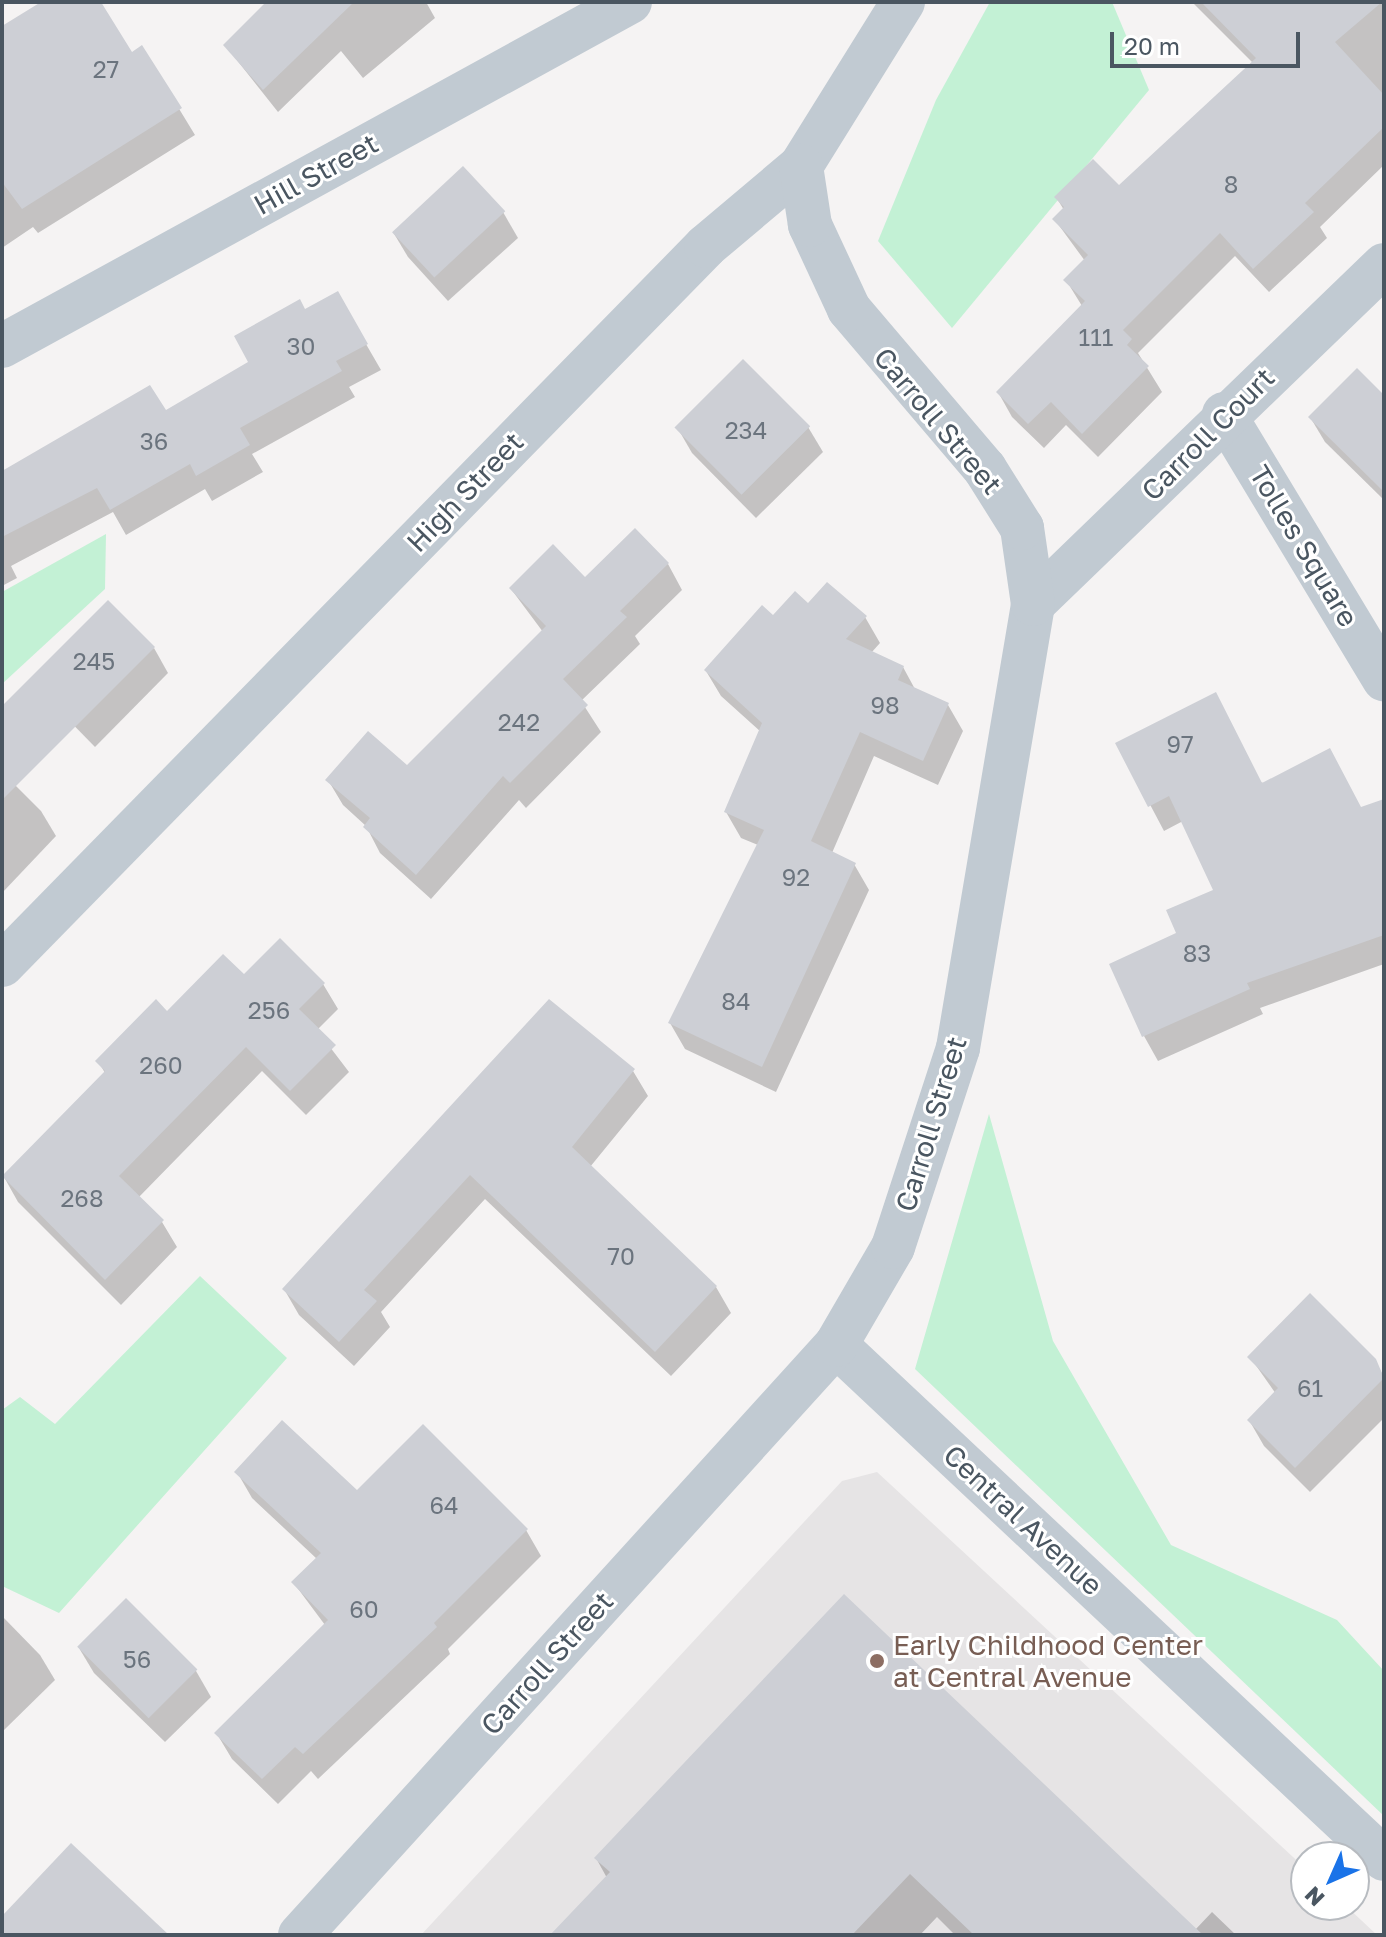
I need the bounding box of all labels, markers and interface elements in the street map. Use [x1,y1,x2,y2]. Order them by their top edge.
scale bar [1114,16,1304,66]
text: 20 m [1124,31,1180,60]
house number: 27 [93,55,119,83]
street label: Hill Street [248,126,384,222]
house number: 8 [1224,170,1238,198]
house number: 111 [1079,323,1113,351]
house number: 30 [287,332,315,360]
street label: Carroll Street [867,341,1009,501]
street label: Carroll Court [1135,361,1281,507]
house number: 234 [725,416,767,444]
street label: High Street [400,425,530,559]
house number: 36 [140,427,168,455]
street label: Tolles Square [1243,459,1365,633]
house number: 245 [73,647,115,675]
house number: 98 [870,691,900,719]
house number: 242 [498,708,540,736]
house number: 97 [1166,730,1194,758]
house number: 92 [782,863,810,891]
house number: 83 [1183,939,1211,967]
house number: 84 [721,987,751,1015]
house number: 256 [248,996,290,1024]
street label: Carroll Street [888,1033,974,1215]
house number: 260 [139,1051,183,1079]
house number: 268 [60,1184,104,1212]
house number: 70 [607,1242,635,1270]
house number: 61 [1297,1374,1323,1402]
street label: Central Avenue [937,1438,1109,1602]
house number: 64 [429,1491,459,1519]
street label: Carroll Street [474,1584,620,1742]
house number: 60 [349,1595,379,1623]
place label: Early Childhood Center at Central Avenue [893,1628,1203,1694]
house number: 56 [123,1645,151,1673]
marker: Early Childhood Center at Central Avenue [868,1652,886,1670]
north arrow [1290,1841,1370,1921]
text: N [1299,1881,1330,1912]

